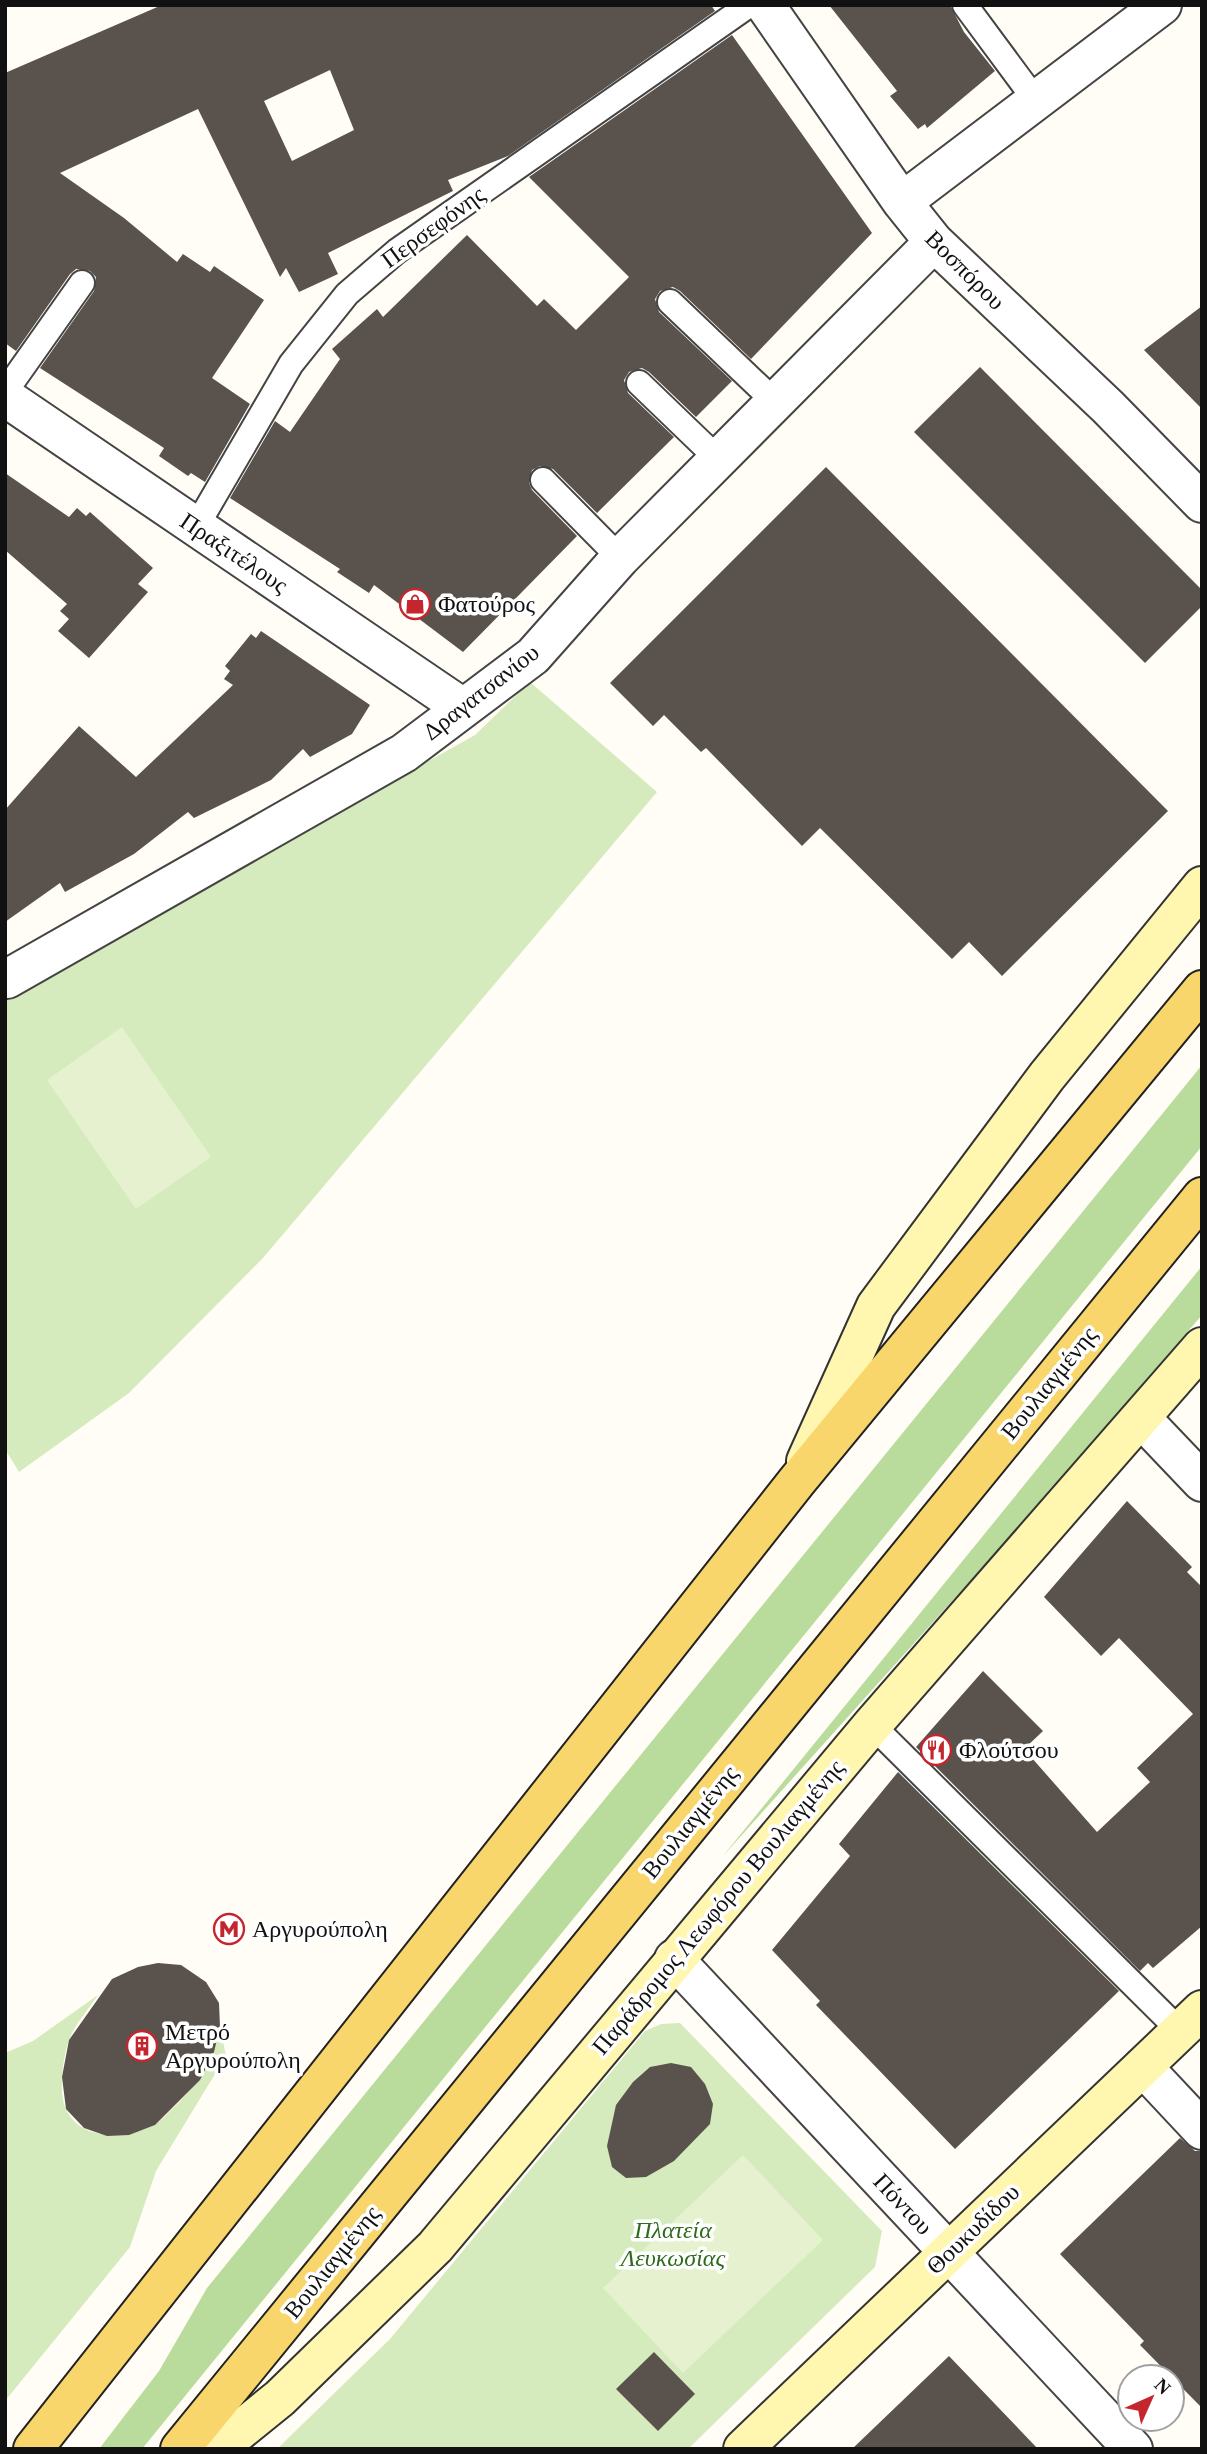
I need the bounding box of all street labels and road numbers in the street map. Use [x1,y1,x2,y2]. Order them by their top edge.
street label: Περσεφόνης [376,181,490,273]
street label: Βοσπόρου [920,225,1010,315]
street label: Πραξιτέλους [175,508,293,599]
street label: Δραγατσανίου [418,639,544,745]
street label: Βουλιαγμένης [996,1321,1102,1444]
street label: Παράδρομος Λεωφόρου Βουλιαγμένης [587,1754,849,2060]
street label: Βουλιαγμένης [637,1760,743,1883]
street label: Πόντου [868,2168,938,2240]
street label: Θουκυδίδου [921,2179,1025,2279]
street label: Βουλιαγμένης [279,2200,385,2323]

